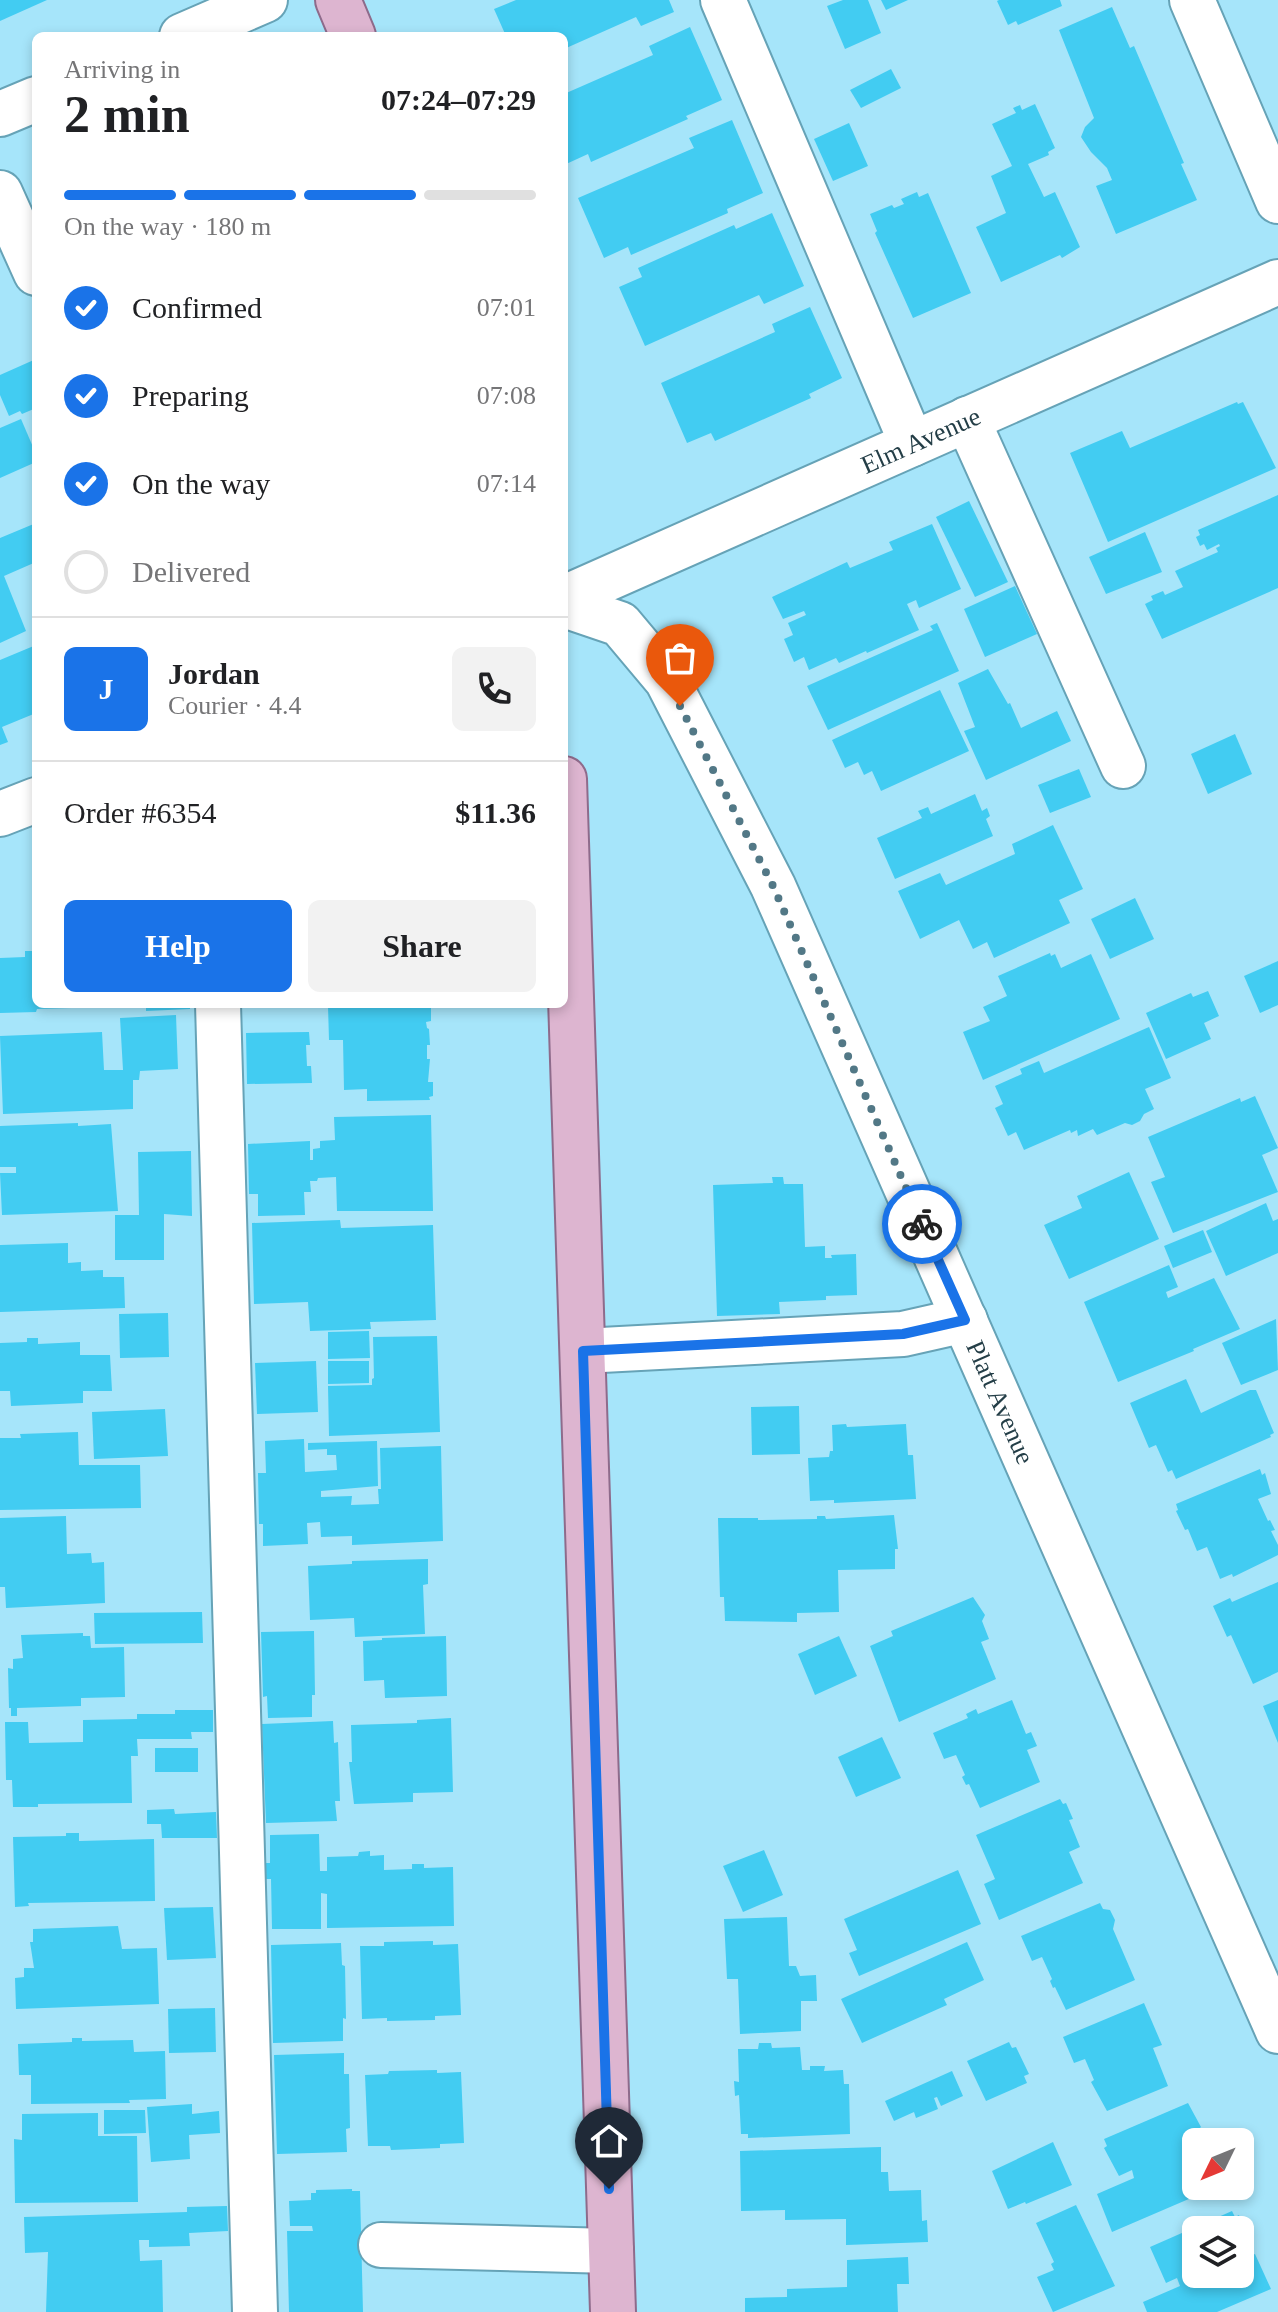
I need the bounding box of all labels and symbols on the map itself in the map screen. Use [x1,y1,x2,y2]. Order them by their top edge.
street label: Elm Avenue [857,401,985,479]
pin [646,624,714,706]
courier [882,1184,962,1264]
street label: Platt Avenue [961,1336,1040,1468]
pin [575,2107,643,2189]
north arrow [1182,2128,1254,2200]

